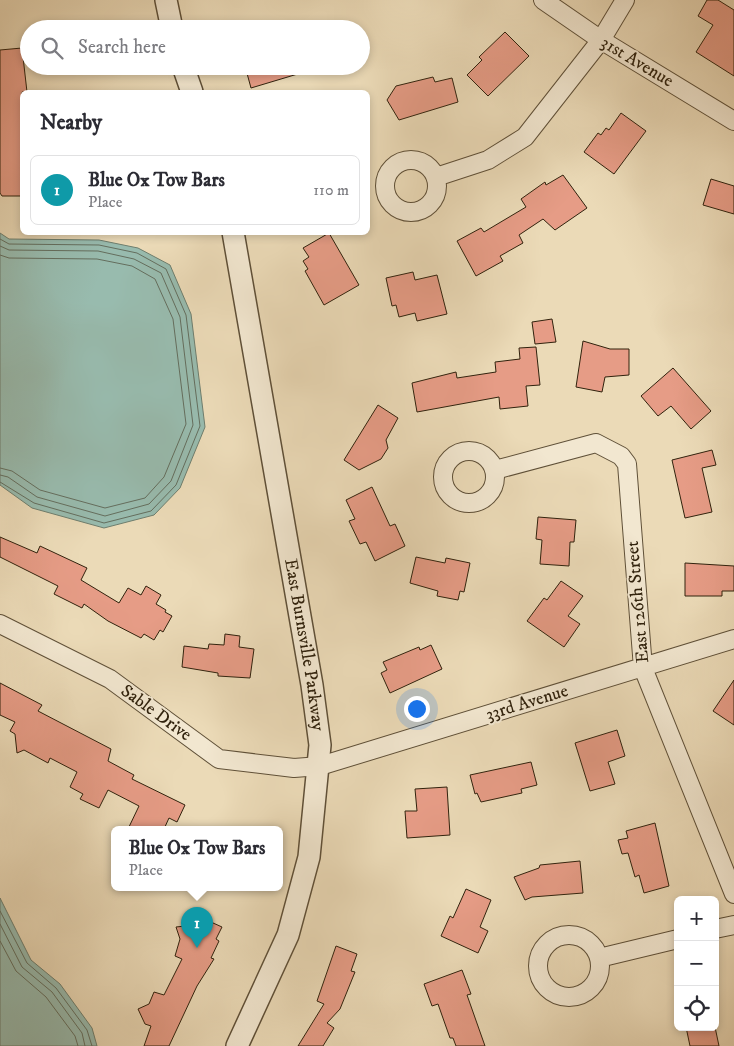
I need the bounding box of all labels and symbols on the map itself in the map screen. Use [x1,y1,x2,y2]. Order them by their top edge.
street label: 31st Avenue [597,32,677,92]
street label: East 126th Street [622,540,654,664]
street label: East Burnsville Parkway [279,557,329,733]
street label: Sable Drive [116,680,196,746]
street label: 33rd Avenue [483,680,571,726]
your location [404,696,430,722]
pin: 1 [181,907,213,948]

